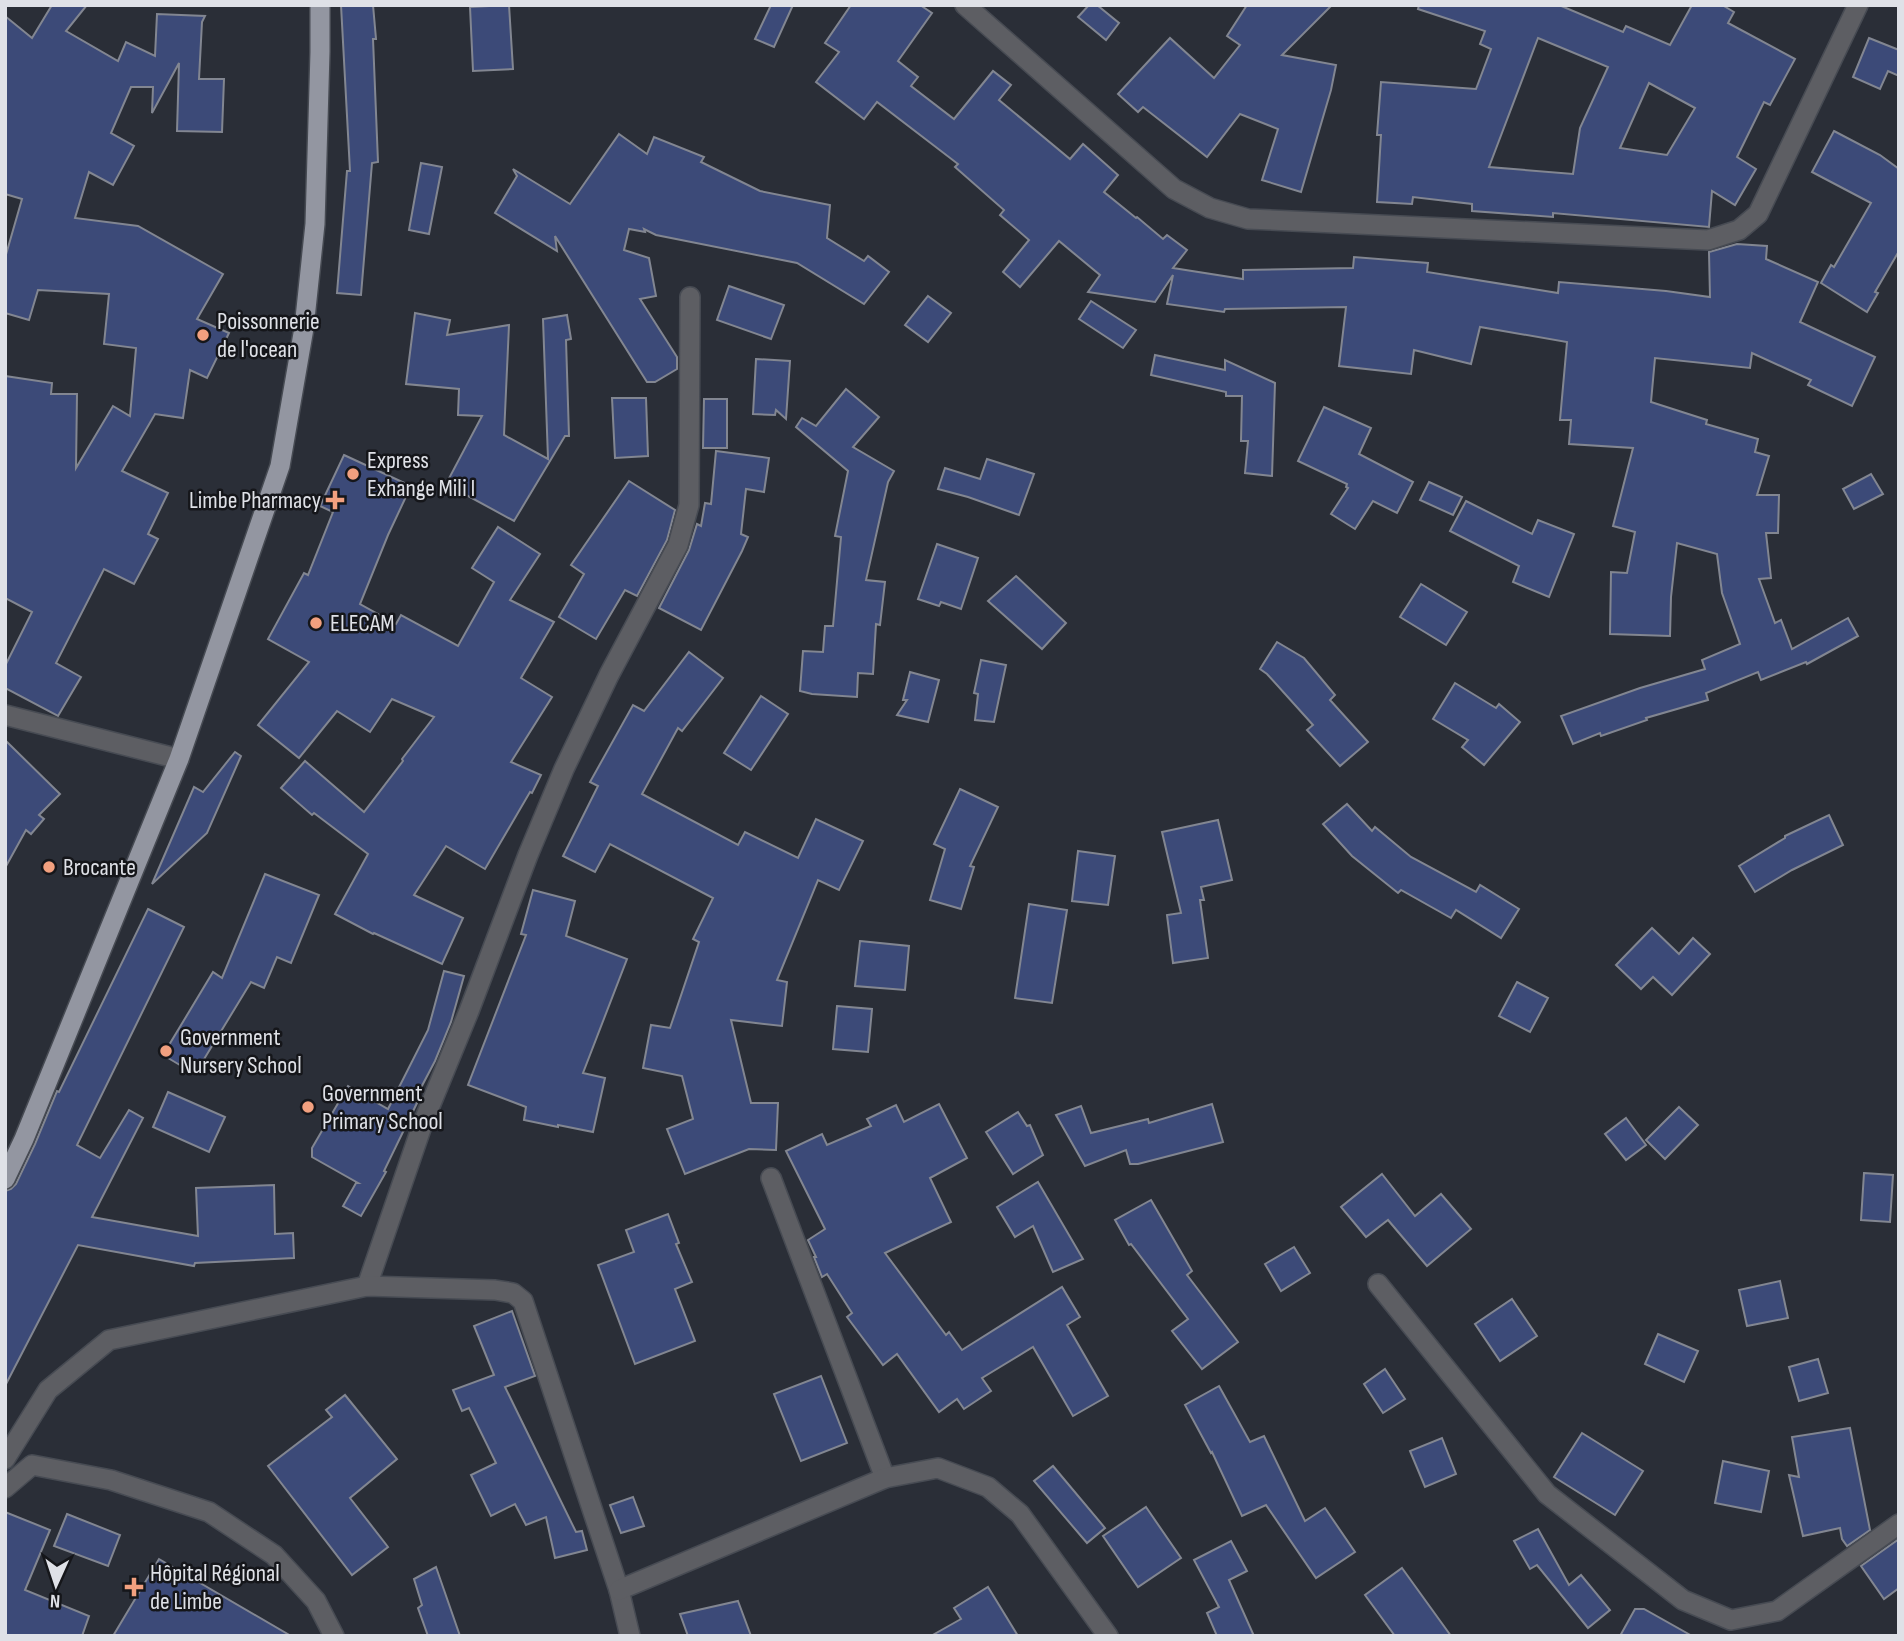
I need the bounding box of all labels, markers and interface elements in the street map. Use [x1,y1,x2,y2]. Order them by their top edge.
place label: Poissonnerie de l'ocean [217,307,320,364]
marker: Poissonnerie de l'ocean [195,327,211,343]
place label: Express Exhange Mili I [367,446,475,503]
marker: Express Exhange Mili I [345,466,361,482]
place label: Limbe Pharmacy [189,486,321,515]
marker: Limbe Pharmacy [327,492,343,508]
place label: ELECAM [330,609,395,638]
marker: ELECAM [308,615,324,631]
place label: Brocante [63,853,136,882]
marker: Brocante [41,859,57,875]
place label: Government Nursery School [180,1023,302,1080]
marker: Government Nursery School [158,1043,174,1059]
place label: Government Primary School [322,1079,443,1136]
marker: Government Primary School [300,1099,316,1115]
north arrow [21,1550,91,1620]
place label: Hôpital Régional de Limbe [150,1559,280,1616]
marker: Hôpital Régional de Limbe [124,1577,144,1597]
text: N [50,1589,61,1612]

